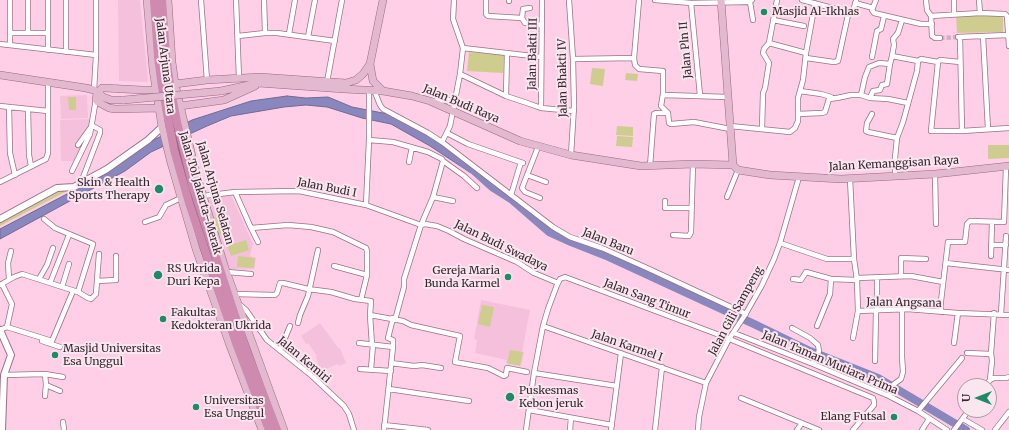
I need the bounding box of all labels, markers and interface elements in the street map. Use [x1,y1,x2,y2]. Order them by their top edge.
place label: Masjid Al-Ikhlas [772,5,859,19]
marker: Masjid Al-Ikhlas [759,7,769,17]
street label: Jalan Arjuna Utara [153,17,177,115]
street label: Jalan Bakti III [526,18,540,90]
street label: Jalan Pln II [677,21,695,79]
street label: Jalan Bhakti IV [556,39,570,117]
street label: Jalan Budi Raya [421,82,501,126]
street label: Jalan Tol Jakarta–Merak [176,130,224,256]
street label: Jalan Arjuna Selatan [194,140,236,246]
street label: Jalan Kemanggisan Raya [829,154,959,174]
place label: Skin & Health Sports Therapy [69,176,150,202]
street label: Jalan Budi I [296,176,358,200]
marker: Skin & Health Sports Therapy [153,183,165,195]
street label: Jalan Budi Swadaya [452,218,550,274]
street label: Jalan Baru [580,226,636,258]
place label: RS Ukrida Duri Kepa [167,262,220,288]
place label: Gereja Maria Bunda Karmel [424,264,500,290]
street label: Jalan Gili Sampeng [706,264,766,358]
marker: RS Ukrida Duri Kepa [152,269,164,281]
marker: Gereja Maria Bunda Karmel [503,272,513,282]
street label: Jalan Sang Timur [602,276,692,322]
street label: Jalan Angsana [866,296,942,310]
place label: Fakultas Kedokteran Ukrida [171,306,271,332]
marker: Fakultas Kedokteran Ukrida [158,314,168,324]
street label: Jalan Karmel I [590,328,664,364]
street label: Jalan Taman Mutiara Prima [760,328,900,398]
street label: Jalan Kemiri [275,334,333,386]
place label: Masjid Universitas Esa Unggul [63,342,161,368]
marker: Masjid Universitas Esa Unggul [50,350,60,360]
north arrow [957,378,997,418]
place label: Puskesmas Kebon jeruk [519,384,583,410]
marker: Puskesmas Kebon jeruk [504,391,516,403]
place label: Universitas Esa Unggul [204,394,264,420]
text: U [959,394,973,402]
marker: Universitas Esa Unggul [191,402,201,412]
place label: Elang Futsal [821,410,886,424]
marker: Elang Futsal [889,412,899,422]

